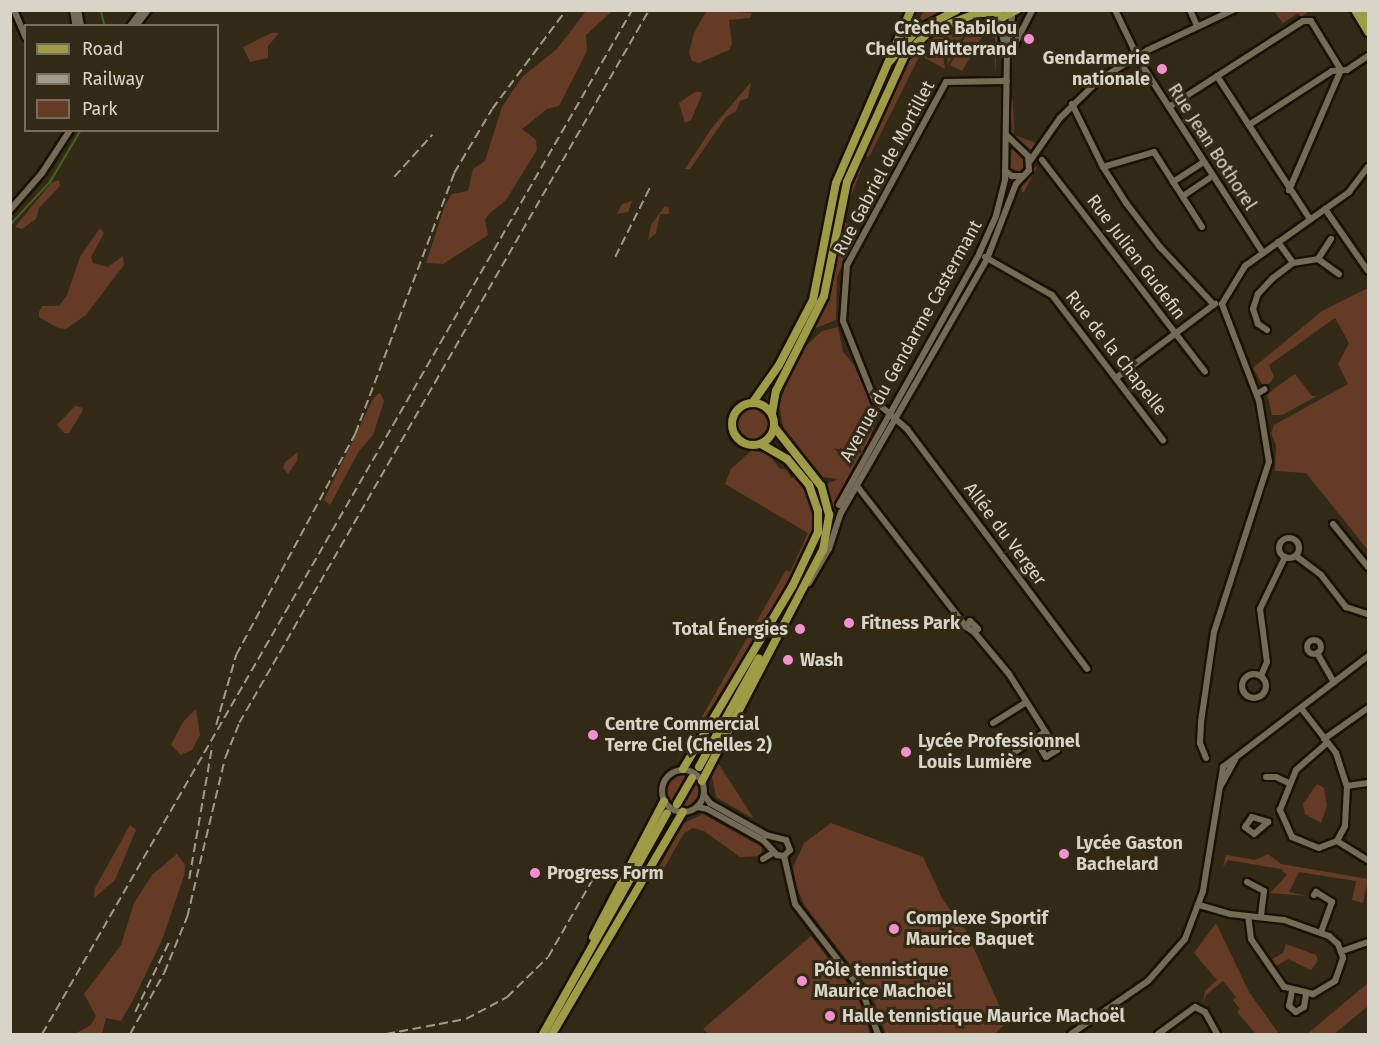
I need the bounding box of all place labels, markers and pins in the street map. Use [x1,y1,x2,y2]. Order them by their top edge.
place label: Crèche Babilou Chelles Mitterrand [865,18,1017,60]
marker: Crèche Babilou Chelles Mitterrand [1022,32,1036,46]
place label: Gendarmerie nationale [1043,48,1150,90]
marker: Gendarmerie nationale [1155,62,1169,76]
place label: Fitness Park [861,612,960,634]
marker: Fitness Park [842,616,856,630]
place label: Total Énergies [672,618,788,640]
marker: Total Énergies [793,622,807,636]
place label: Wash [800,649,843,671]
marker: Wash [781,653,795,667]
place label: Centre Commercial Terre Ciel (Chelles 2) [605,714,772,756]
marker: Centre Commercial Terre Ciel (Chelles 2) [586,728,600,742]
place label: Lycée Professionnel Louis Lumière [918,731,1080,774]
marker: Lycée Professionnel Louis Lumière [899,745,913,759]
place label: Lycée Gaston Bachelard [1076,833,1183,876]
marker: Lycée Gaston Bachelard [1057,847,1071,861]
place label: Progress Form [547,862,664,884]
marker: Progress Form [528,866,542,880]
place label: Complexe Sportif Maurice Baquet [906,908,1048,950]
marker: Complexe Sportif Maurice Baquet [887,922,901,936]
place label: Pôle tennistique Maurice Machoël [814,960,952,1002]
marker: Pôle tennistique Maurice Machoël [795,974,809,988]
place label: Halle tennistique Maurice Machoël [842,1005,1125,1027]
marker: Halle tennistique Maurice Machoël [823,1009,837,1023]

